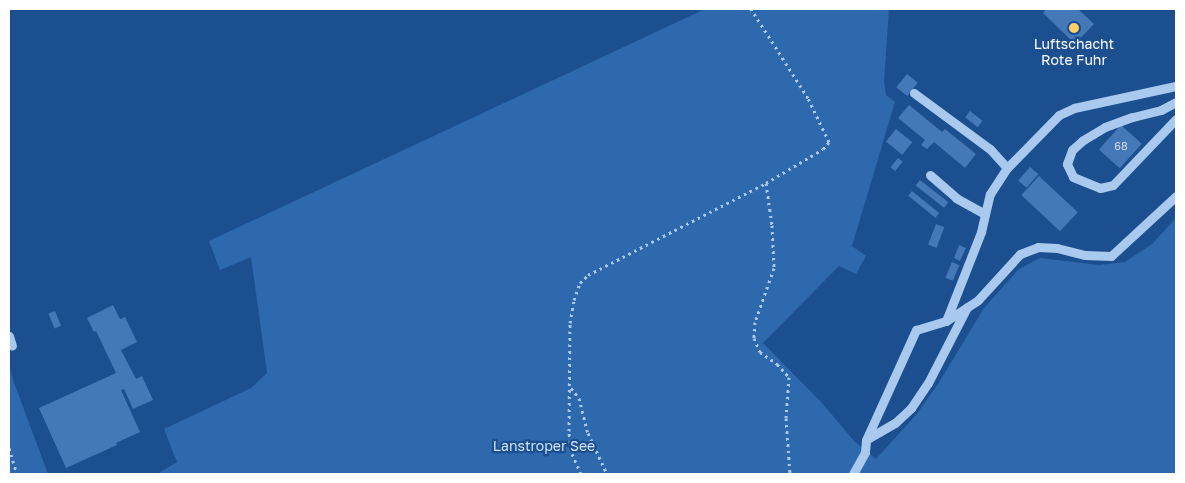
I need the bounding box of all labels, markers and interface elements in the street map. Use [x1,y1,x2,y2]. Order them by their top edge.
marker: Luftschacht Rote Fuhr [1068,22,1080,34]
place label: Luftschacht Rote Fuhr [1034,36,1114,68]
house number: 68 [1114,139,1128,153]
park label: Lanstroper See [493,438,595,454]

